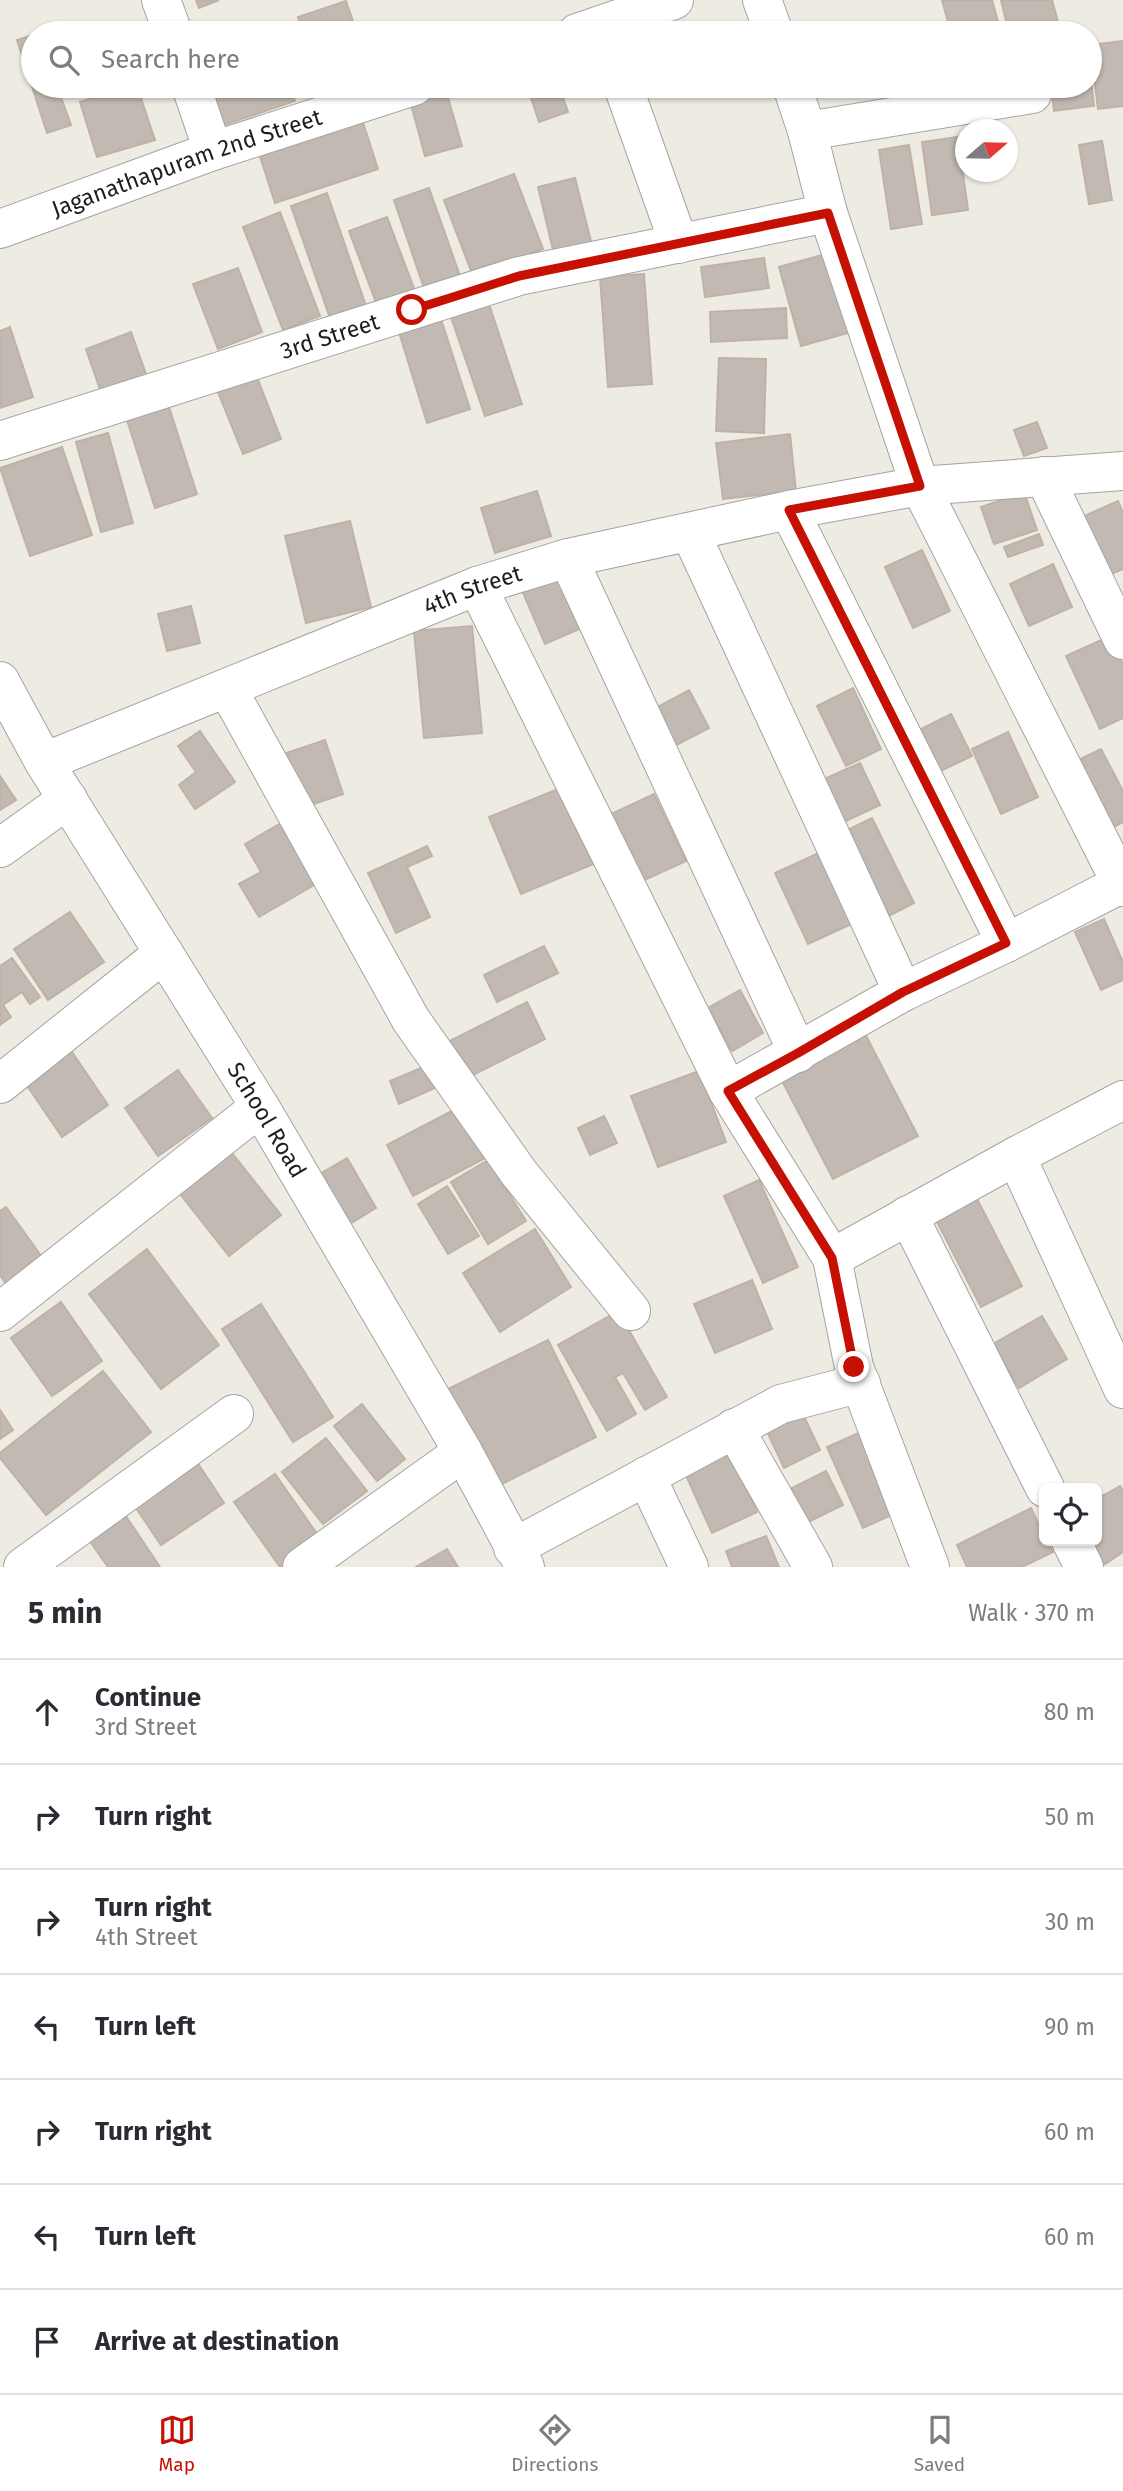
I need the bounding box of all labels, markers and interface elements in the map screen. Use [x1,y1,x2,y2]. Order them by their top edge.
search box [21,21,1102,98]
icon: search [45,41,83,79]
text: Search here [101,44,240,75]
street label: Jaganathapuram 2nd Street [48,103,326,223]
north arrow [955,119,1018,182]
route start [396,294,427,325]
street label: 3rd Street [277,307,383,365]
street label: 4th Street [419,559,526,620]
street label: School Road [222,1057,312,1183]
route end [838,1351,869,1382]
map controls [1039,1483,1102,1546]
button: locate [1039,1483,1102,1546]
text: 5 min [28,1595,102,1631]
text: Walk · 370 m [968,1599,1095,1627]
text: Continue [95,1682,201,1713]
icon: ahead [28,1693,66,1731]
text: 80 m [1044,1698,1095,1726]
text: 3rd Street [95,1713,197,1741]
icon: right [28,1798,66,1836]
text: Turn right [95,1801,212,1832]
text: 50 m [1045,1803,1095,1831]
text: Turn right [95,1892,212,1923]
icon: right [28,1903,66,1941]
text: 30 m [1045,1908,1095,1936]
text: 4th Street [95,1923,198,1951]
icon: left [28,2008,66,2046]
text: Turn left [95,2011,196,2042]
text: 90 m [1044,2013,1095,2041]
icon: right [28,2113,66,2151]
text: Turn right [95,2116,212,2147]
text: 60 m [1044,2118,1095,2146]
icon: left [28,2218,66,2256]
text: Turn left [95,2221,196,2252]
text: 60 m [1044,2223,1095,2251]
icon: arrive [28,2323,66,2361]
text: Arrive at destination [95,2326,339,2357]
tab: Map [158,2411,196,2476]
tab: Directions [511,2411,598,2476]
tab: Saved [914,2411,965,2476]

